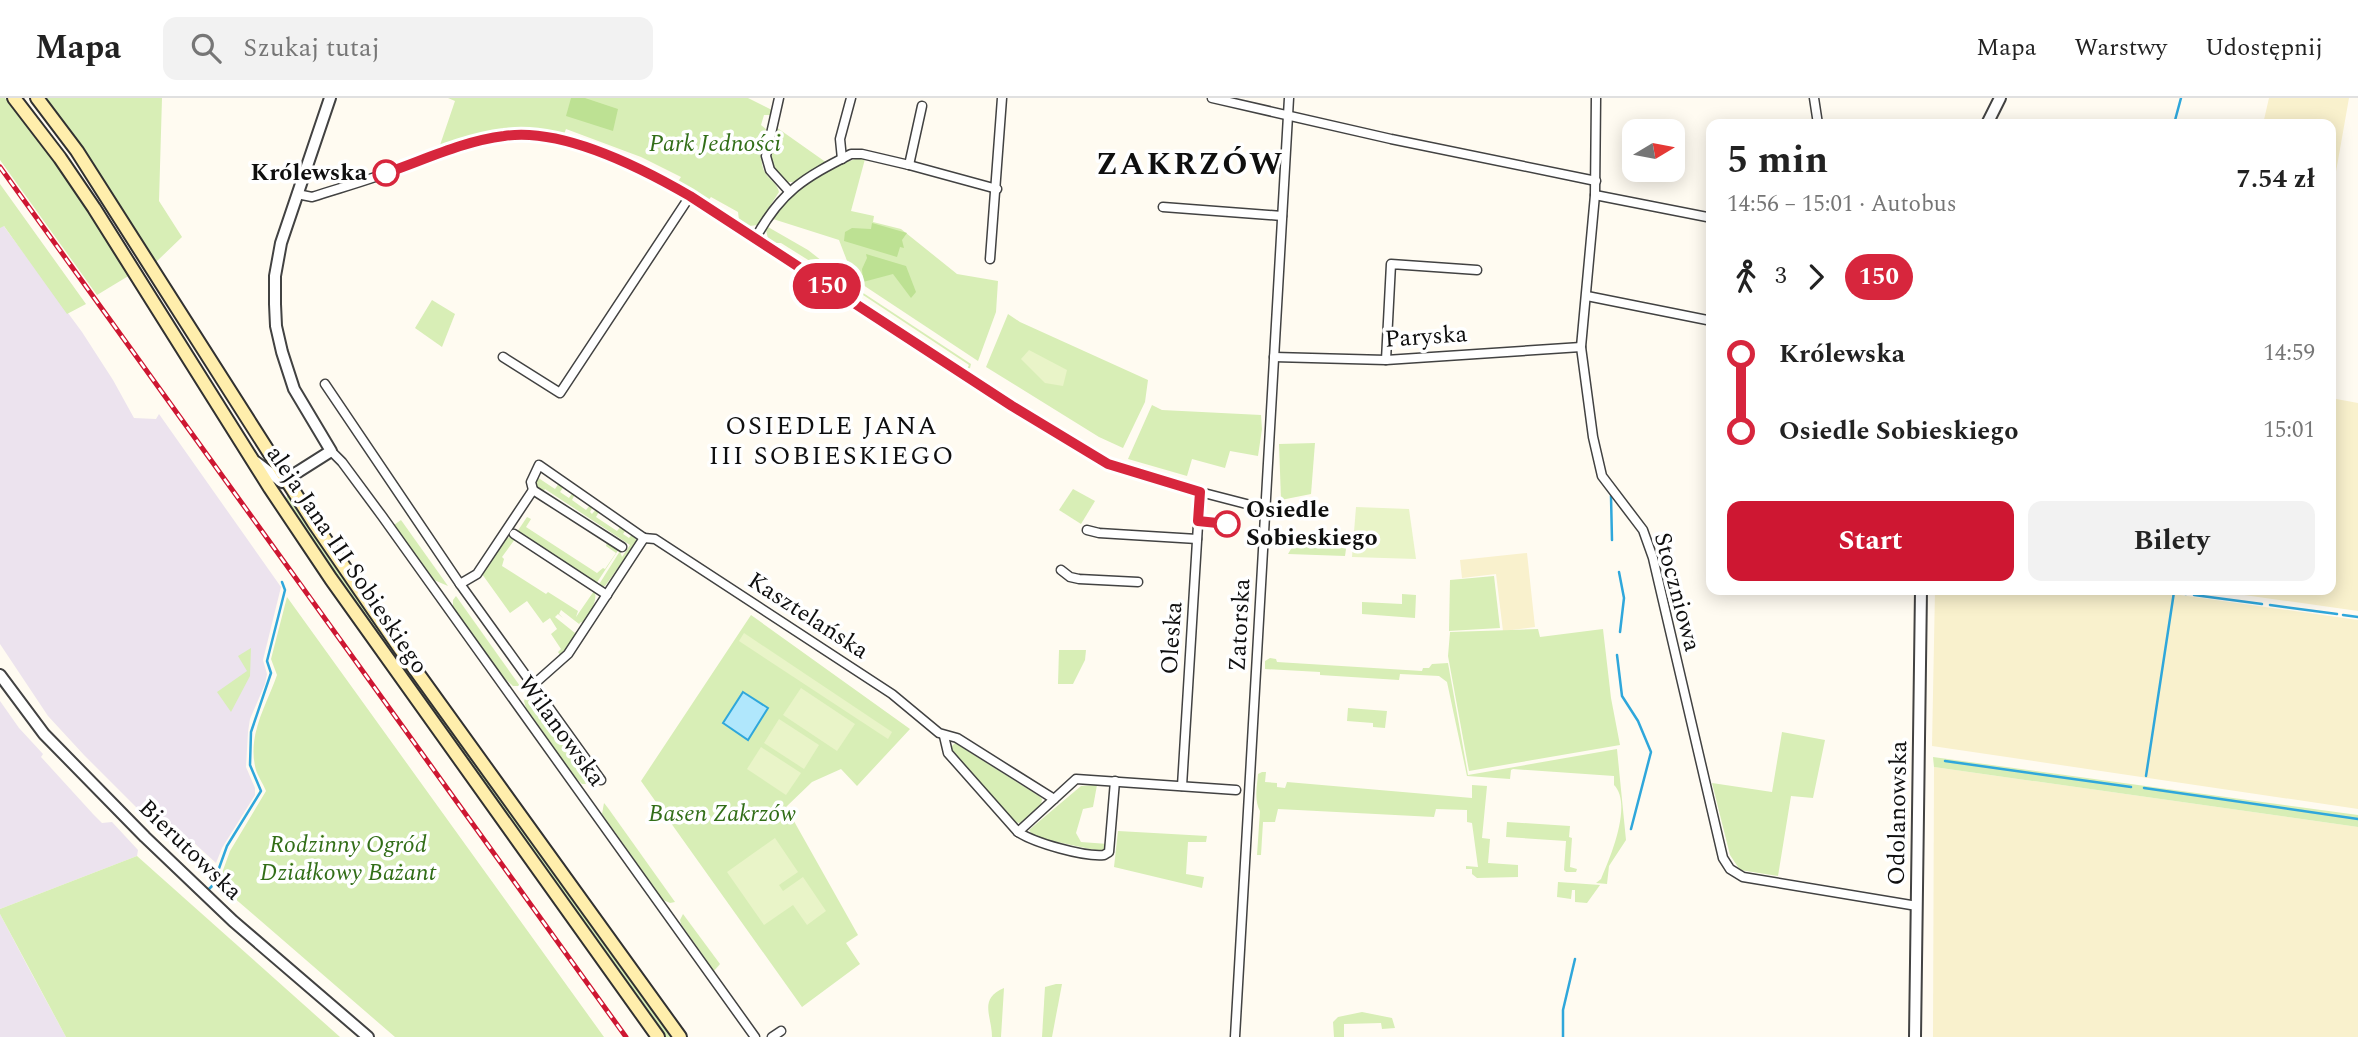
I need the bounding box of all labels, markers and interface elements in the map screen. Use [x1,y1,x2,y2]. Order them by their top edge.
search box [163,17,653,80]
text: Mapa [35,23,121,73]
text: Szukaj tutaj [243,28,380,68]
icon: search [187,29,225,67]
text: Mapa [1976,30,2036,66]
text: Warstwy [2074,30,2167,66]
text: Udostępnij [2205,30,2323,66]
north arrow [1622,119,1685,182]
map controls [1622,119,1685,182]
park label: Park Jedności [649,126,781,162]
text: 5 min [1727,132,1828,190]
district label: ZAKRZÓW [1096,140,1284,189]
place label: Królewska [251,155,368,191]
text: 7.54 zł [2236,159,2315,199]
marker: Królewska [373,160,399,186]
text: 14:56 – 15:01 · Autobus [1727,187,1957,222]
icon: walk [1727,258,1765,296]
icon: forward [1797,258,1835,296]
text: 3 [1775,259,1787,294]
text: 150 [1859,259,1899,295]
line badge: 150 [787,263,867,309]
text: 150 [807,268,847,304]
street label: Paryska [1383,316,1469,358]
text: Królewska [1779,334,1905,374]
text: 14:59 [2263,336,2315,371]
district label: OSIEDLE JANA III SOBIESKIEGO [709,406,955,476]
text: Osiedle Sobieskiego [1779,411,2018,451]
text: 15:01 [2263,413,2315,448]
street label: aleja Jana III Sobieskiego [257,439,437,681]
place label: Osiedle Sobieskiego [1246,492,1378,556]
button: Start [1727,501,2014,581]
button: Bilety [2028,501,2315,581]
marker: Osiedle Sobieskiego [1214,511,1240,537]
street label: Stoczniowa [1644,529,1710,656]
street label: Kasztelańska [740,563,876,669]
street label: Zatorska [1220,577,1260,673]
street label: Oleska [1151,600,1193,676]
street label: Wilanowska [508,668,614,794]
street label: Odolanowska [1879,740,1917,886]
street label: Bierutowska [130,791,250,909]
park label: Basen Zakrzów [648,796,796,832]
park label: Rodzinny Ogród Działkowy Bażant [260,827,437,891]

